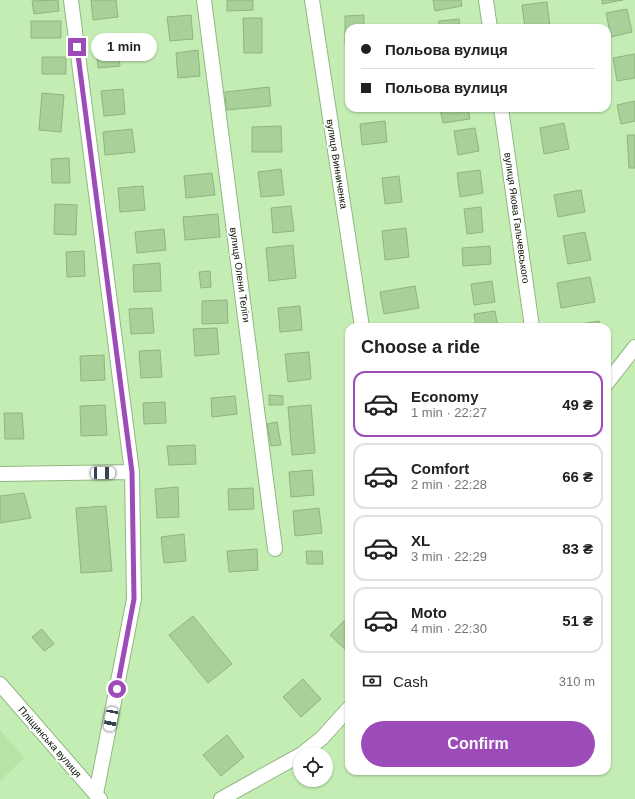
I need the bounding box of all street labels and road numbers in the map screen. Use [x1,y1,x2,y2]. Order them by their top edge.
street label: вулиця Винниченка [324,118,350,210]
street label: вулиця Якова Гальчевського [502,152,532,285]
street label: вулиця Олени Теліги [228,227,252,323]
street label: Пліщинська вулиця [16,704,84,780]

